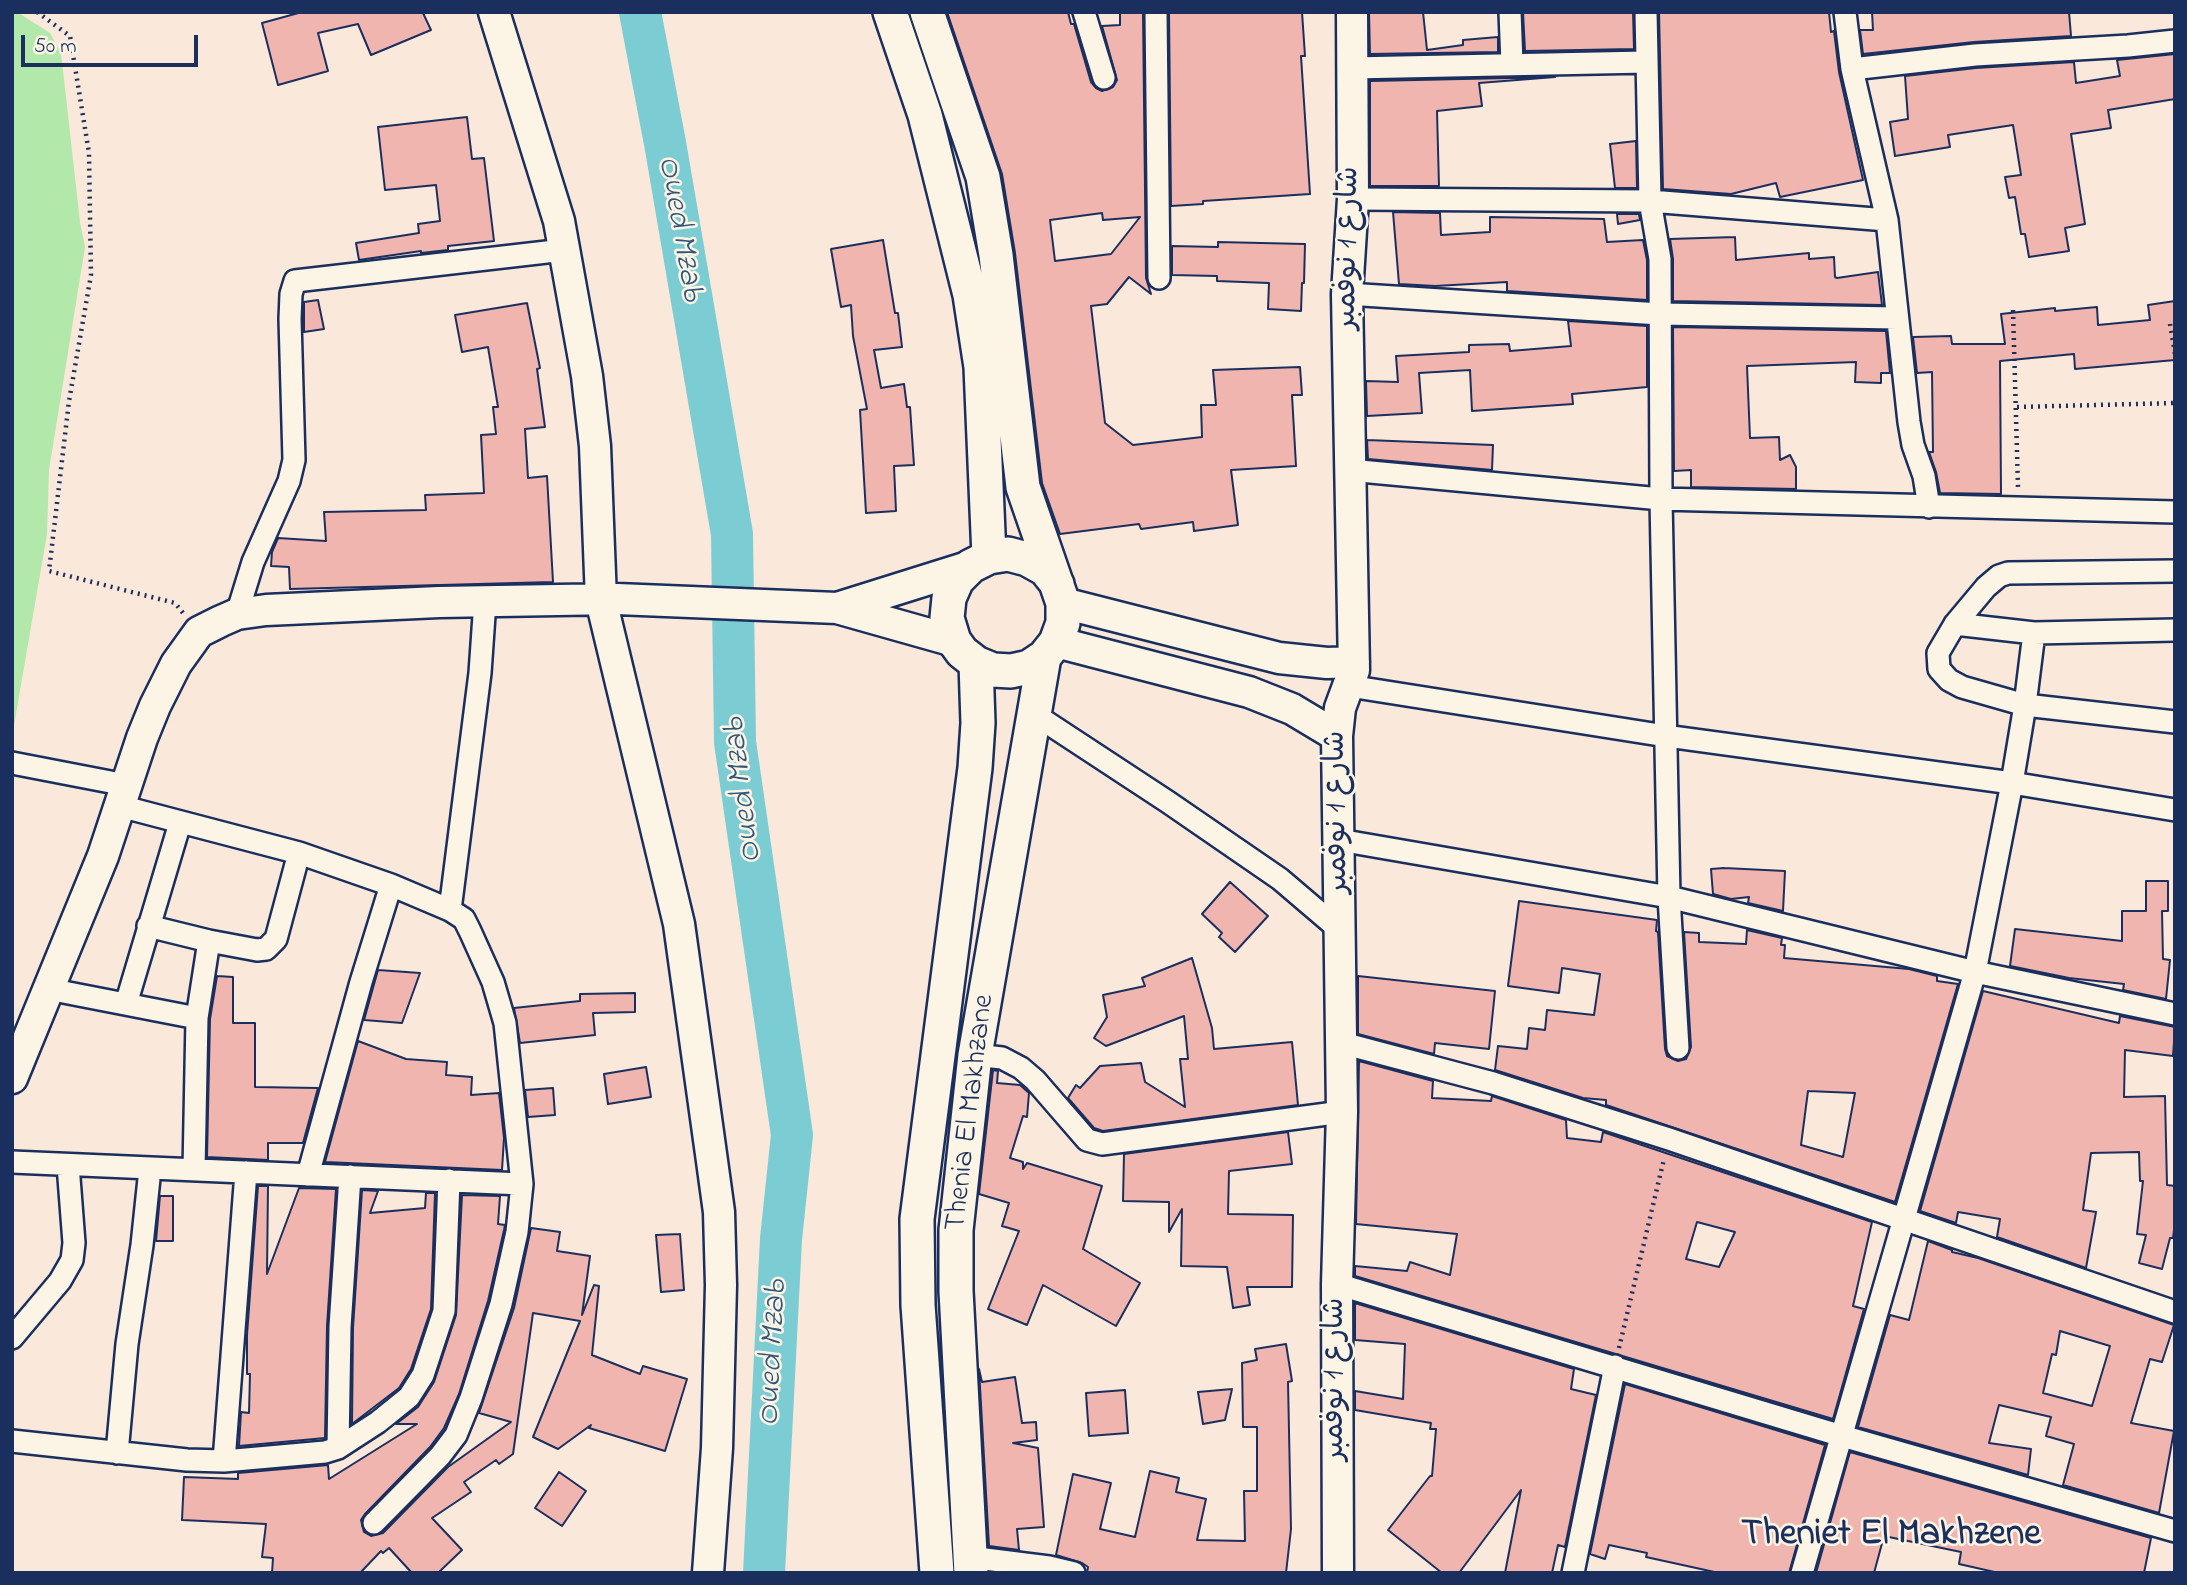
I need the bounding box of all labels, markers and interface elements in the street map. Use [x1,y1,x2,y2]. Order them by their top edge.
scale bar [24,21,201,65]
text: 50 m [34,32,77,62]
water label: Oued Mzab [646,153,710,305]
street label: شارع 1 نوفمبر [1331,166,1369,330]
water label: Oued Mzab [717,715,773,865]
street label: شارع 1 نوفمبر [1320,730,1358,894]
street label: Thenia El Makhzane [940,993,1004,1233]
water label: Oued Mzab [752,1279,798,1427]
street label: شارع 1 نوفمبر [1319,1298,1355,1460]
district label: Theniet El Makhzene [1741,1515,2041,1559]

